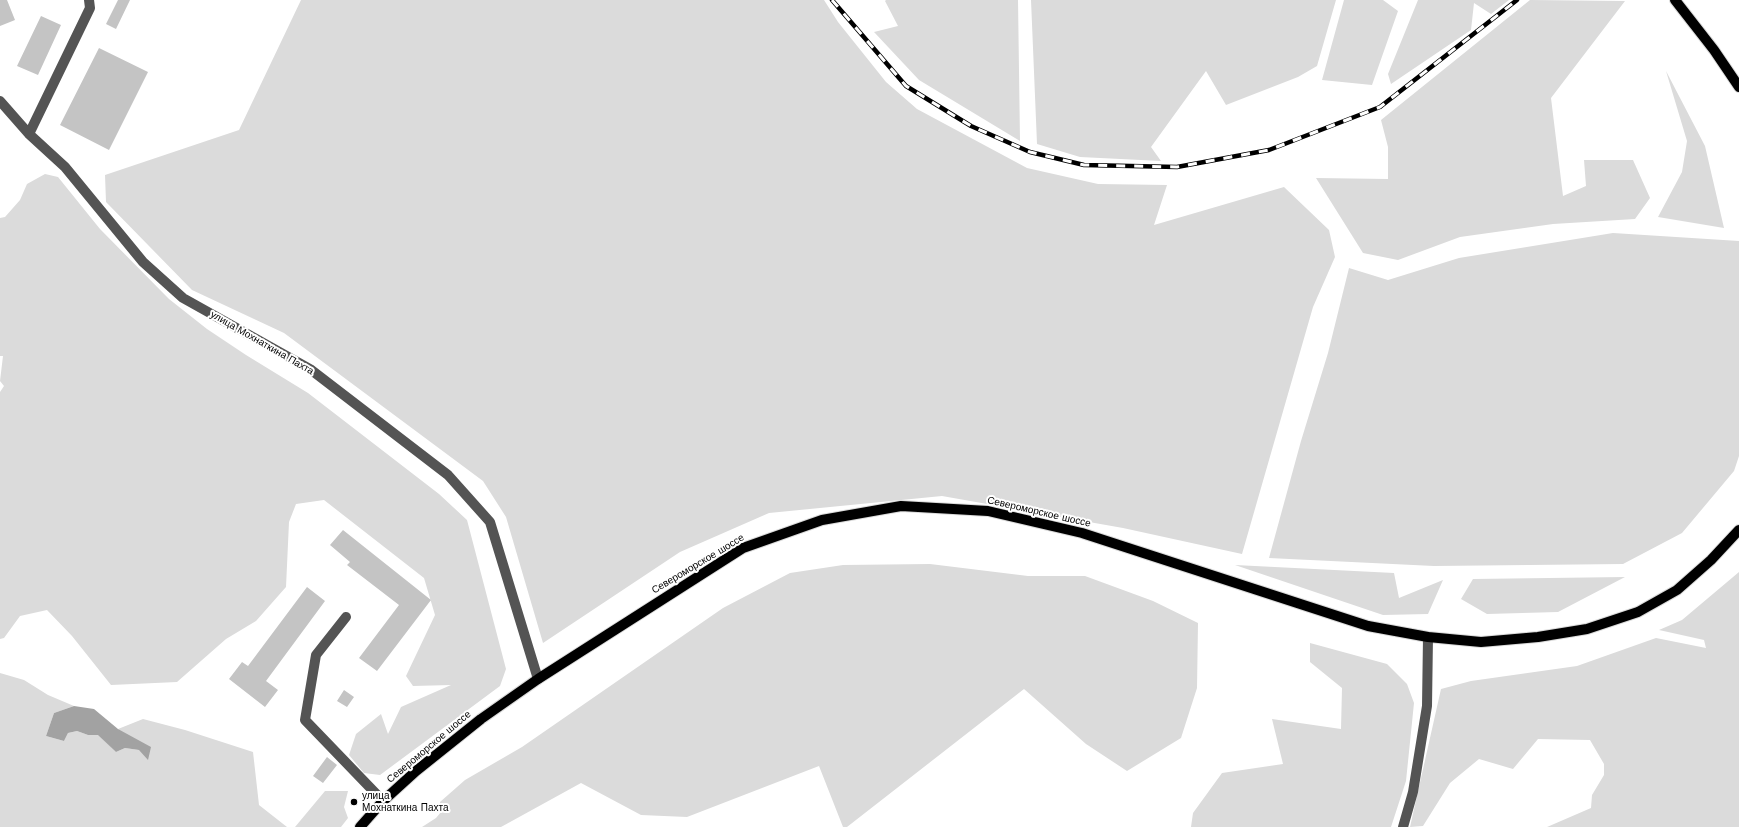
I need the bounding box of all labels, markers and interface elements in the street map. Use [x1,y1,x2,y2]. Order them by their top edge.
street label: улица Мохнаткина Пахта [208,308,316,378]
street label: Североморское шоссе [986,494,1092,530]
street label: Североморское шоссе [650,532,746,596]
street label: Североморское шоссе [385,708,473,786]
place label: улица Мохнаткина Пахта [362,790,448,814]
marker: улица Мохнаткина Пахта [349,797,359,807]

